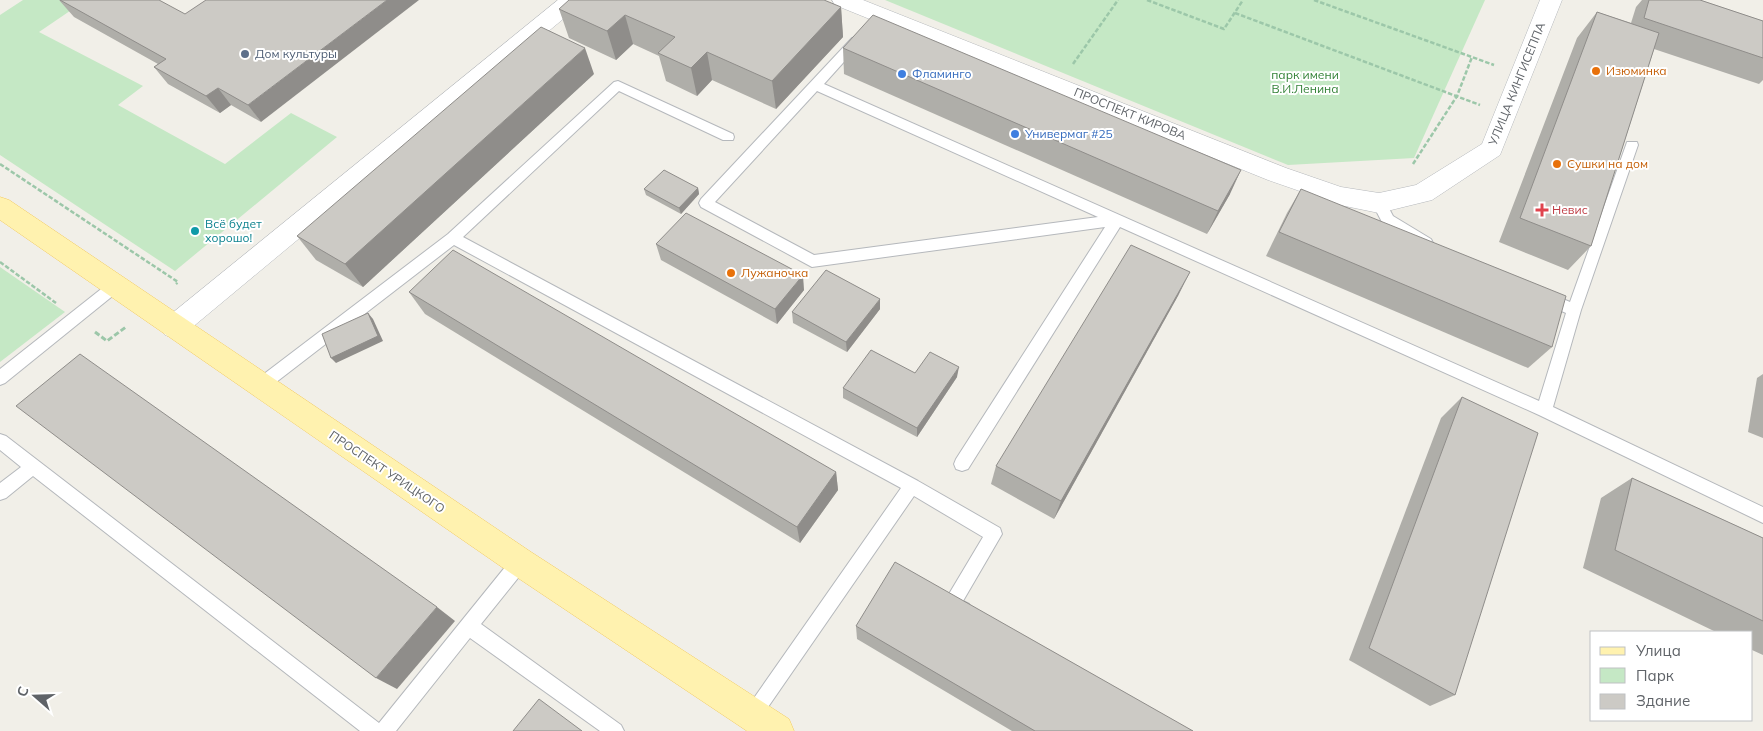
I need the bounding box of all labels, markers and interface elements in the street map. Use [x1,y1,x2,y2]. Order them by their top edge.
street label: УЛИЦА КИНГИСЕППА [1485,20,1548,149]
place label: Дом культуры [255,46,337,61]
marker: Дом культуры [239,48,251,60]
place label: Изюминка [1606,63,1667,78]
marker: Изюминка [1590,65,1602,77]
place label: Фламинго [912,66,972,81]
park label: парк имени В.И.Ленина [1271,67,1339,96]
marker: Фламинго [896,68,908,80]
street label: ПРОСПЕКТ КИРОВА [1072,84,1189,143]
place label: Универмаг #25 [1024,126,1113,141]
marker: Универмаг #25 [1009,128,1021,140]
place label: Сушки на дом [1567,156,1648,171]
marker: Сушки на дом [1551,158,1563,170]
place label: Невис [1552,202,1588,217]
marker: Невис [1536,204,1548,216]
place label: Всё будет хорошо! [205,216,262,245]
marker: Всё будет хорошо! [189,225,201,237]
place label: Лужаночка [741,265,808,280]
marker: Лужаночка [725,267,737,279]
street label: ПРОСПЕКТ УРИЦКОГО [327,427,448,516]
legend [1590,631,1753,721]
text: Улица [1635,641,1681,660]
text: Парк [1636,666,1675,685]
north arrow [10,671,60,721]
text: С [13,684,33,699]
text: Здание [1636,691,1690,710]

